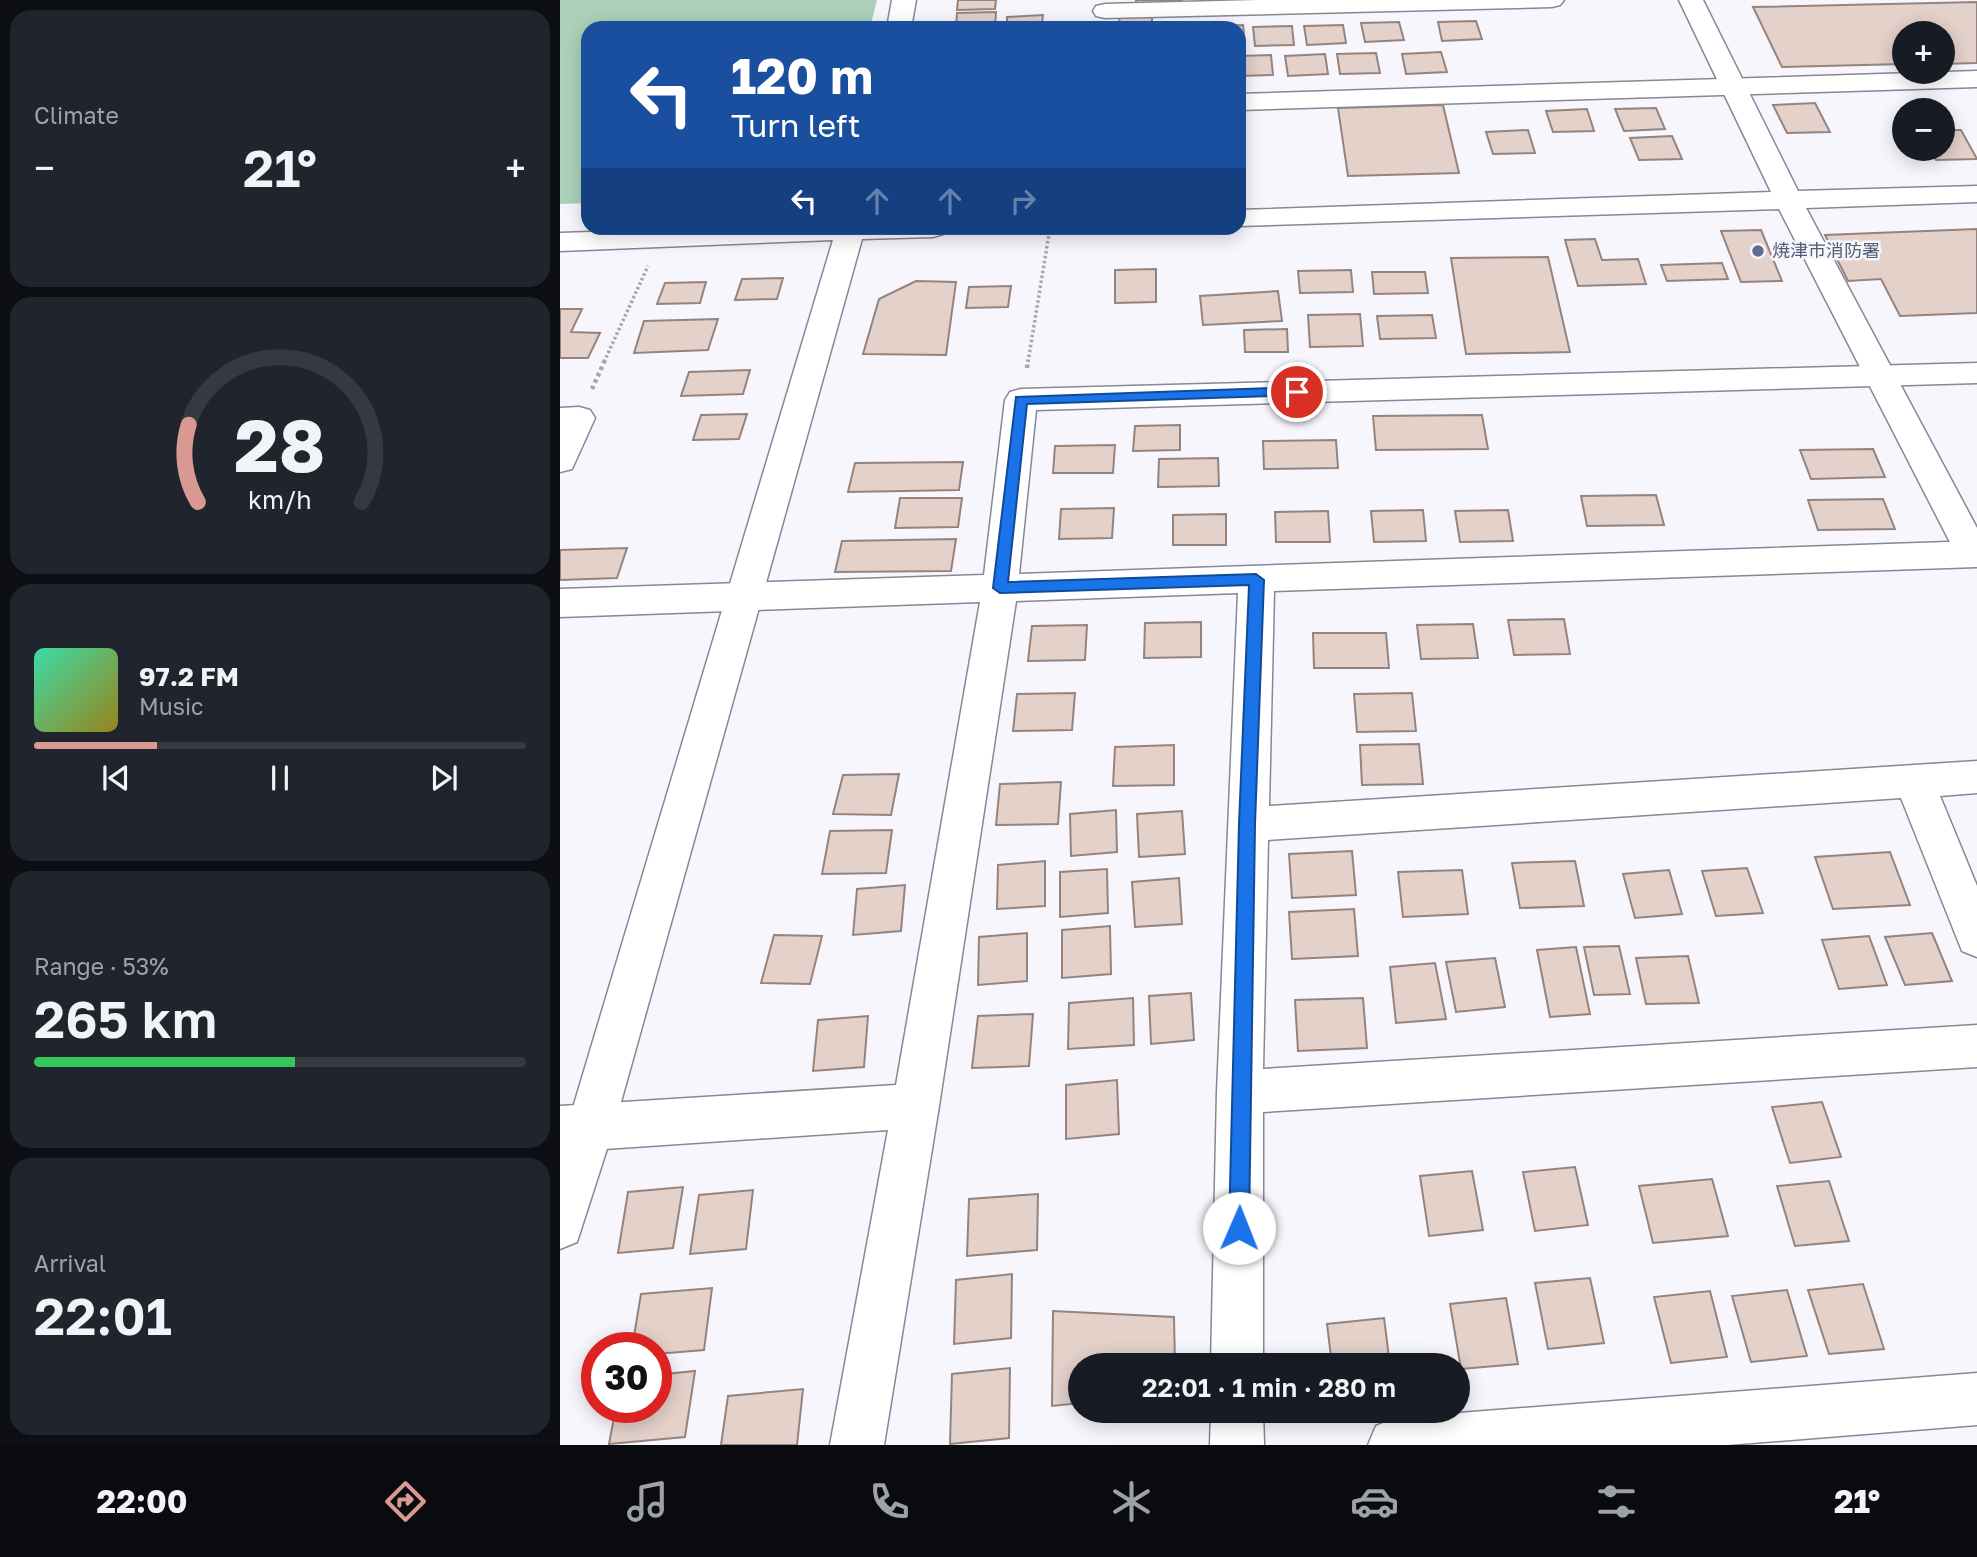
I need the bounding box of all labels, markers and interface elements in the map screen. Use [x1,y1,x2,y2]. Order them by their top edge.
map controls [1892,21,1955,161]
button: + [1892,21,1955,84]
text: 120 m [731,46,873,105]
icon: left [616,49,707,140]
button: − [1892,98,1955,161]
text: Climate [34,101,119,129]
text: Turn left [731,106,860,144]
text: 21° [243,136,317,198]
text: − [34,145,55,190]
text: + [505,145,526,190]
icon: left [785,182,823,220]
icon: ahead [858,182,896,220]
icon: ahead [931,182,969,220]
icon: right [1004,182,1042,220]
place label: 焼津市消防署 [1772,239,1880,261]
marker: 焼津市消防署 [1750,243,1766,259]
pin [1267,362,1327,422]
icon: arrive [1278,373,1316,411]
text: 28 [235,401,326,488]
text: km/h [248,483,312,514]
text: 97.2 FM [139,661,239,692]
text: Music [139,692,204,720]
icon: previous [97,759,135,797]
icon: pause [261,759,299,797]
icon: next [425,759,463,797]
text: Range · 53% [34,952,169,980]
text: 265 km [34,987,217,1049]
position arrow [1202,1191,1276,1265]
text: Arrival [34,1249,106,1277]
text: 22:01 [34,1284,172,1346]
speed limit sign: 30 [581,1332,672,1423]
text: 22:01 · 1 min · 280 m [1142,1372,1396,1403]
icon: directions [381,1477,430,1526]
icon: music [623,1477,672,1526]
icon: phone [865,1477,914,1526]
icon: climate [1107,1477,1156,1526]
icon: car [1350,1477,1399,1526]
icon: filters [1592,1477,1641,1526]
text: 22:00 [97,1482,188,1520]
text: 21° [1834,1482,1880,1520]

